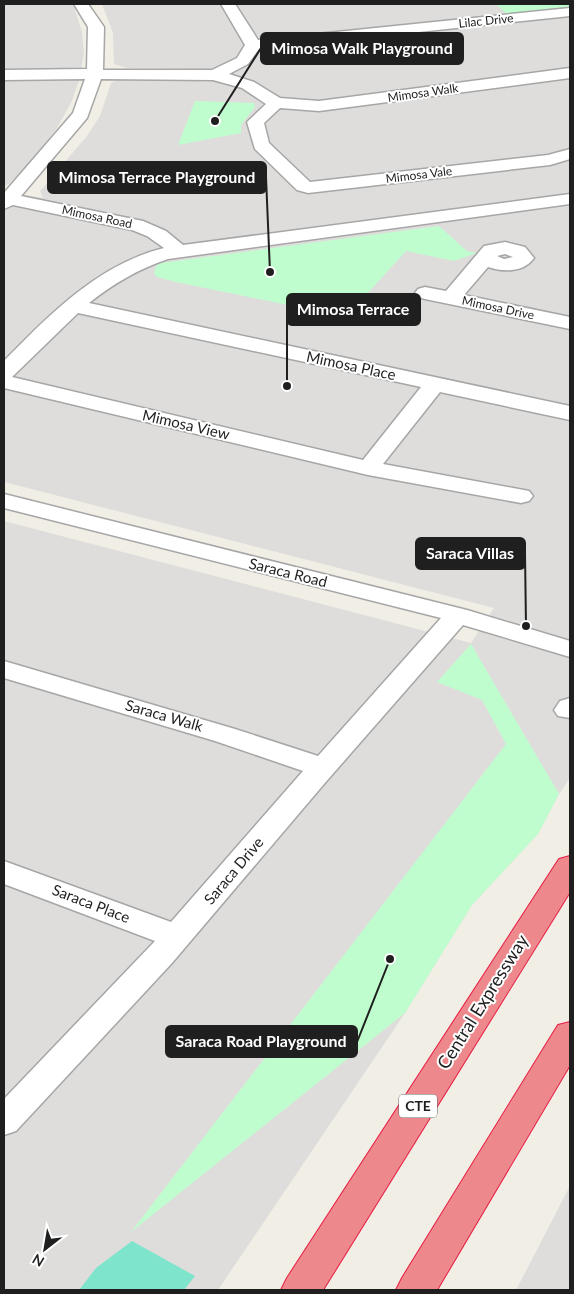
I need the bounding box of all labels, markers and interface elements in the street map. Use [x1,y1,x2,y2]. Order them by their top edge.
street label: Lilac Drive [458,10,514,31]
callout: Mimosa Walk Playground [261,33,463,64]
text: Mimosa Walk Playground [271,38,453,57]
street label: Mimosa Walk [387,80,460,105]
callout: Mimosa Terrace Playground [48,162,266,193]
street label: Mimosa Vale [385,163,453,186]
text: Mimosa Terrace Playground [59,167,255,186]
street label: Mimosa Road [61,202,134,231]
street label: Mimosa Drive [461,293,536,322]
callout: Mimosa Terrace [287,294,420,325]
text: Mimosa Terrace [297,299,410,318]
street label: Mimosa Place [305,347,398,383]
street label: Mimosa View [141,405,232,443]
callout: Saraca Villas [416,538,525,569]
text: Saraca Villas [426,543,514,562]
street label: Saraca Road [247,554,329,590]
street label: Saraca Walk [123,695,205,735]
street label: Saraca Drive [200,833,267,908]
street label: Saraca Place [50,880,133,926]
street label: Central Expressway [432,929,533,1073]
callout: Saraca Road Playground [166,1026,357,1057]
text: Saraca Road Playground [175,1031,347,1050]
road number: CTE [399,1094,437,1118]
north arrow [20,1224,70,1274]
text: N [29,1251,47,1271]

